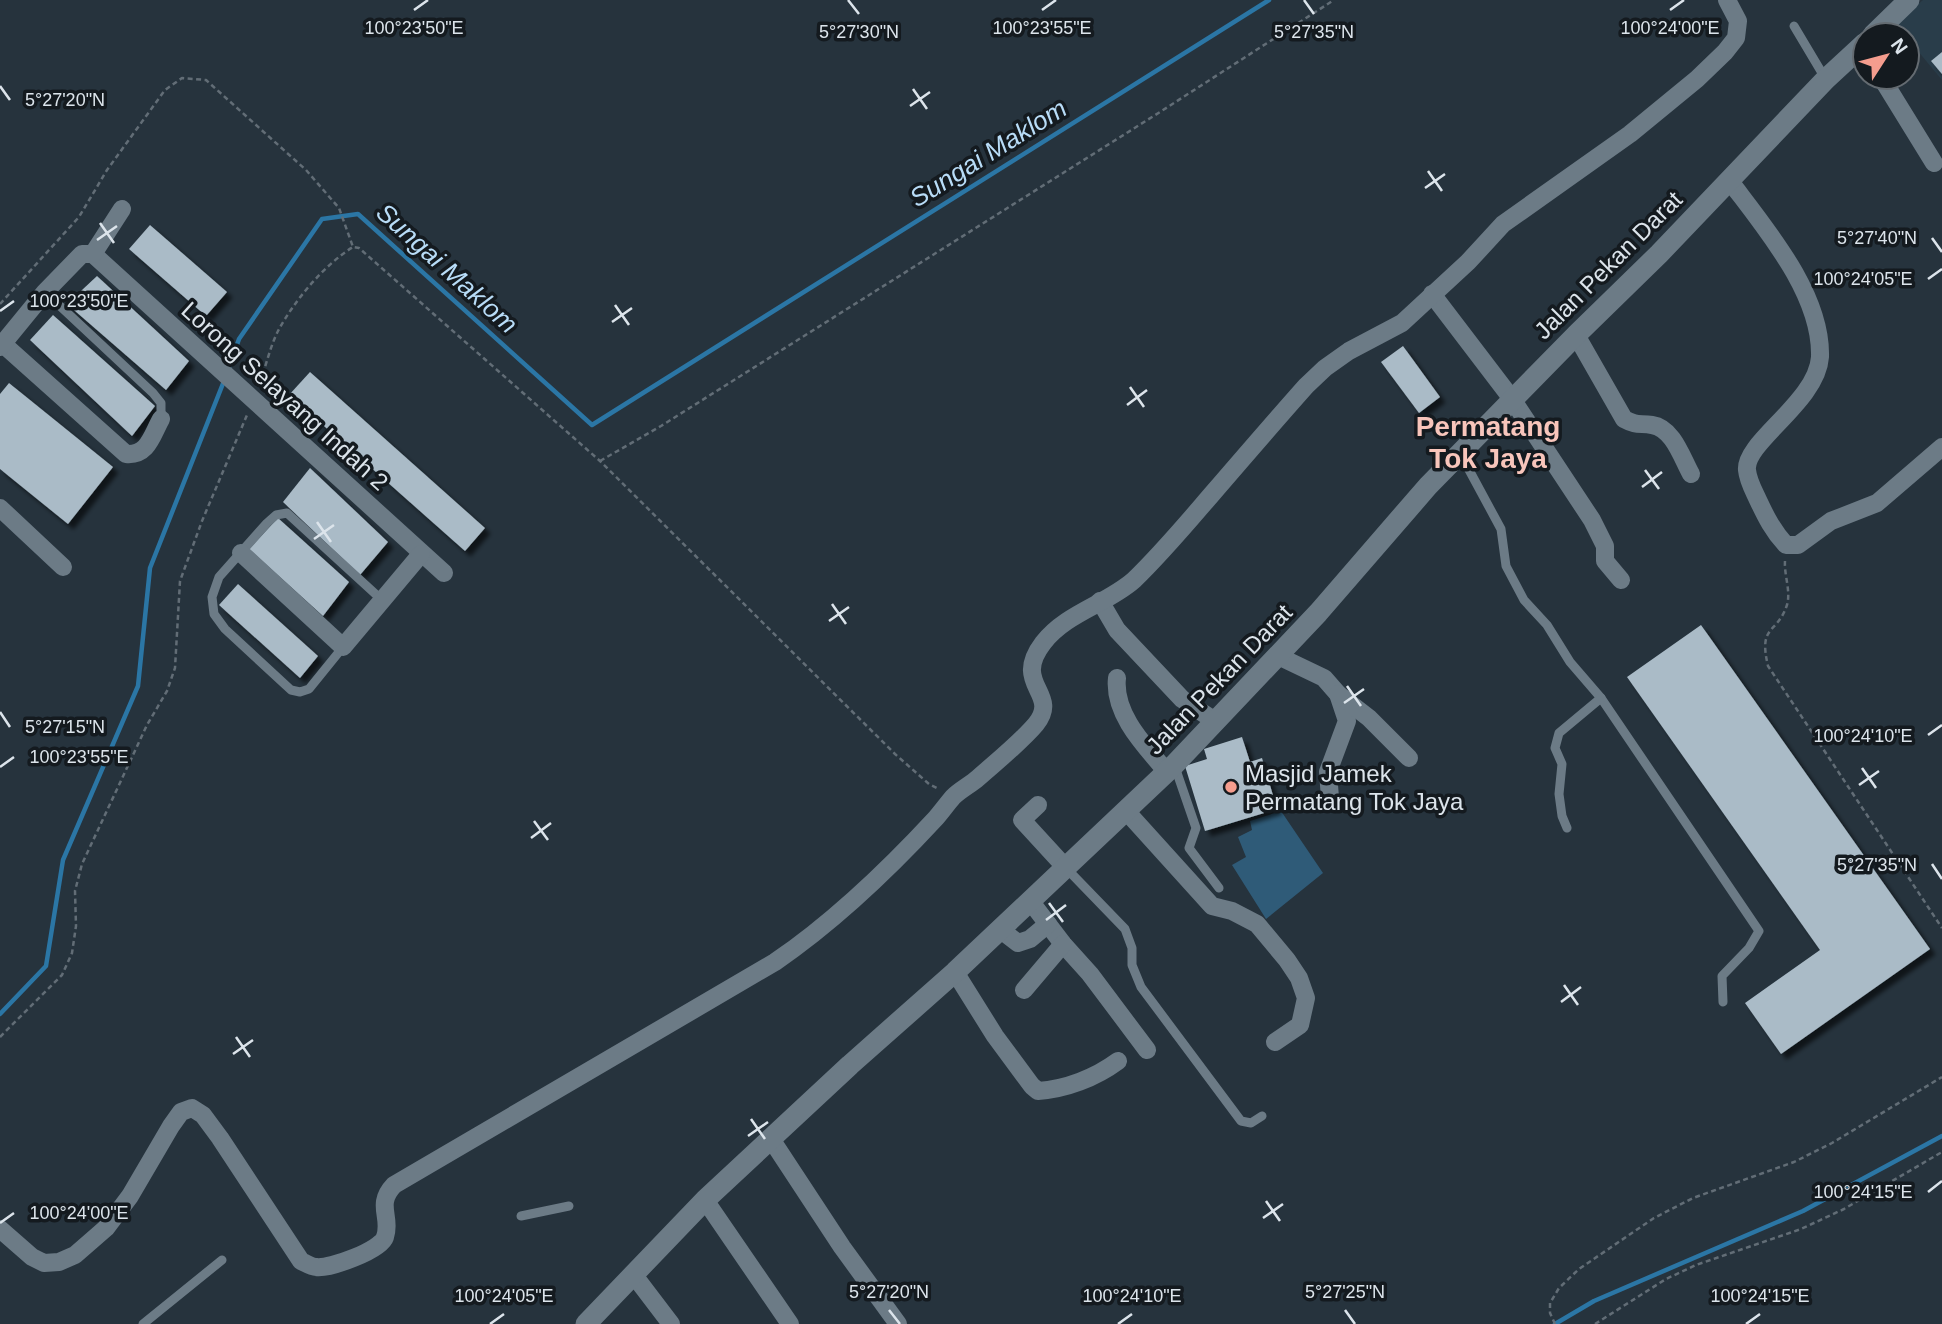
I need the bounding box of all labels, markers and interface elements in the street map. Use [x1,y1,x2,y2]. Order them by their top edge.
text: 100°23'50"E [364,18,464,38]
text: 100°23'55"E [992,18,1092,38]
text: 100°24'00"E [1620,18,1720,38]
north arrow [1851,21,1921,91]
text: 5°27'30"N [819,22,899,42]
text: 5°27'35"N [1274,22,1354,42]
text: N [1887,35,1912,58]
text: 5°27'20"N [25,90,105,110]
water label: Sungai Maklom [904,93,1072,213]
street label: Jalan Pekan Darat [1529,185,1688,344]
water label: Sungai Maklom [370,197,524,339]
text: 5°27'40"N [1837,228,1917,248]
text: 100°24'05"E [1813,269,1913,289]
text: 100°23'50"E [29,291,129,311]
street label: Lorong Selayang Indah 2 [176,296,394,496]
district label: Permatang Tok Jaya [1416,411,1560,474]
street label: Jalan Pekan Darat [1141,598,1298,759]
text: 5°27'15"N [25,717,105,737]
text: 100°24'10"E [1813,726,1913,746]
text: 100°23'55"E [29,747,129,767]
place label: Masjid Jamek Permatang Tok Jaya [1245,760,1464,815]
marker: Masjid Jamek Permatang Tok Jaya [1223,779,1239,795]
text: 5°27'35"N [1837,855,1917,875]
text: 100°24'15"E [1813,1182,1913,1202]
text: 100°24'00"E [29,1203,129,1223]
text: 5°27'20"N [849,1282,929,1302]
text: 5°27'25"N [1305,1282,1385,1302]
text: 100°24'05"E [454,1286,554,1306]
text: 100°24'10"E [1082,1286,1182,1306]
text: 100°24'15"E [1710,1286,1810,1306]

